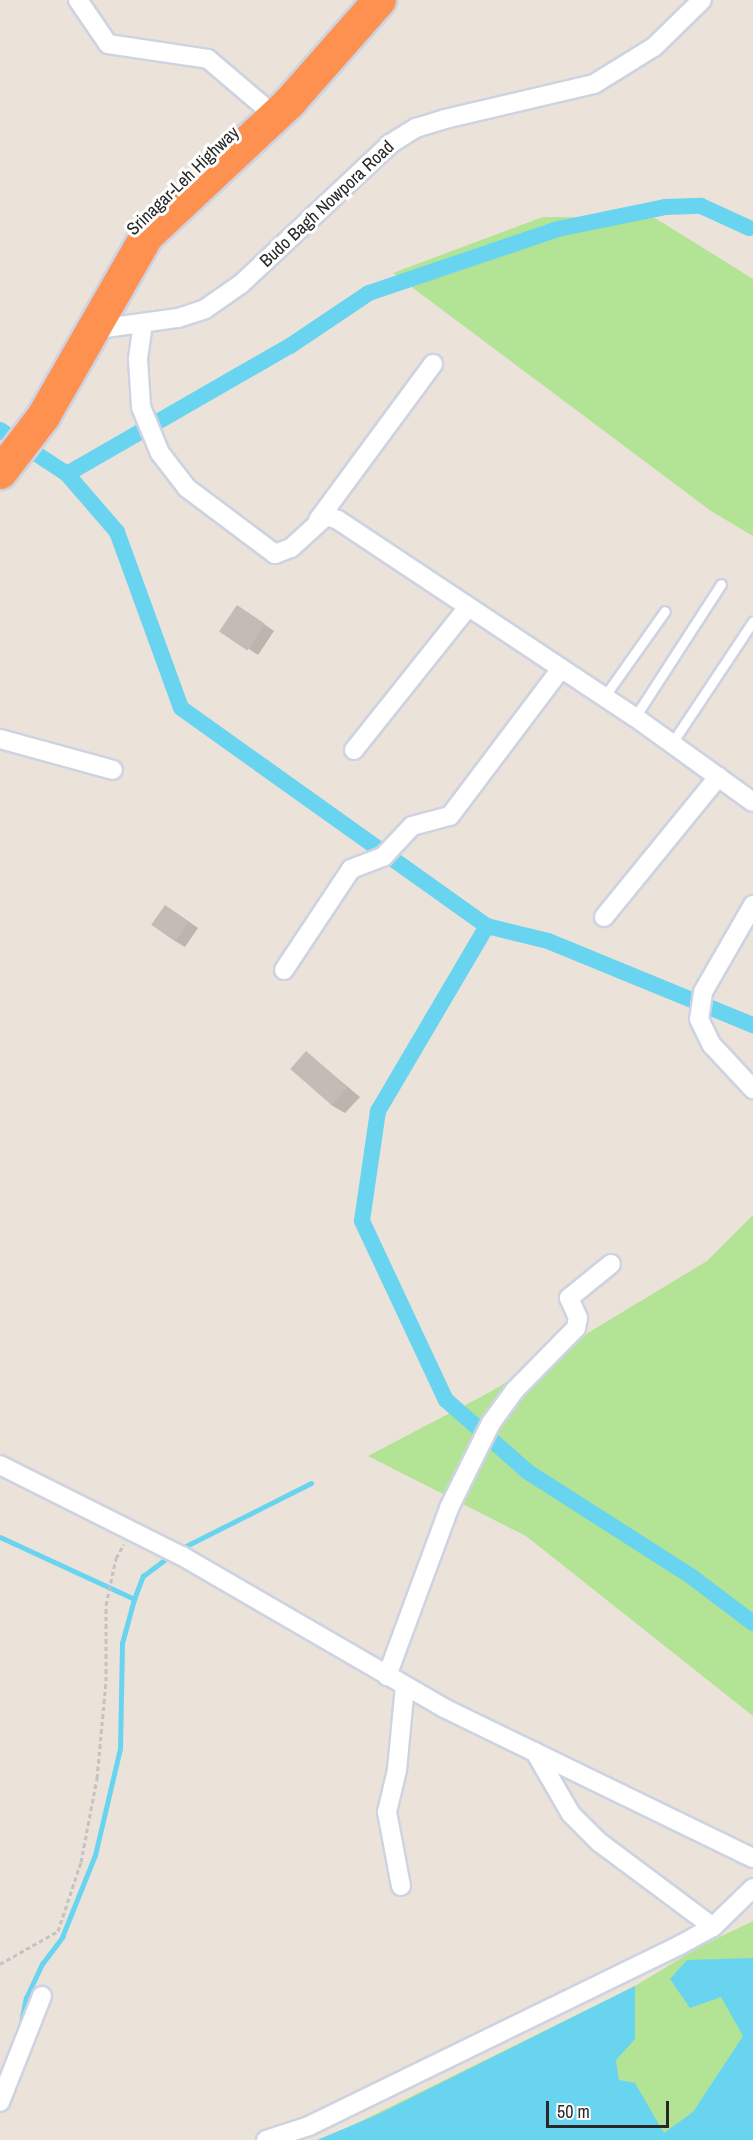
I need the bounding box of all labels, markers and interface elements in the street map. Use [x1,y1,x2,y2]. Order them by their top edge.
street label: Srinagar-Leh Highway [122,122,244,240]
street label: Budo Bagh Nowpora Road [255,136,399,272]
scale bar [549,2089,672,2127]
text: 50 m [557,2099,590,2124]

